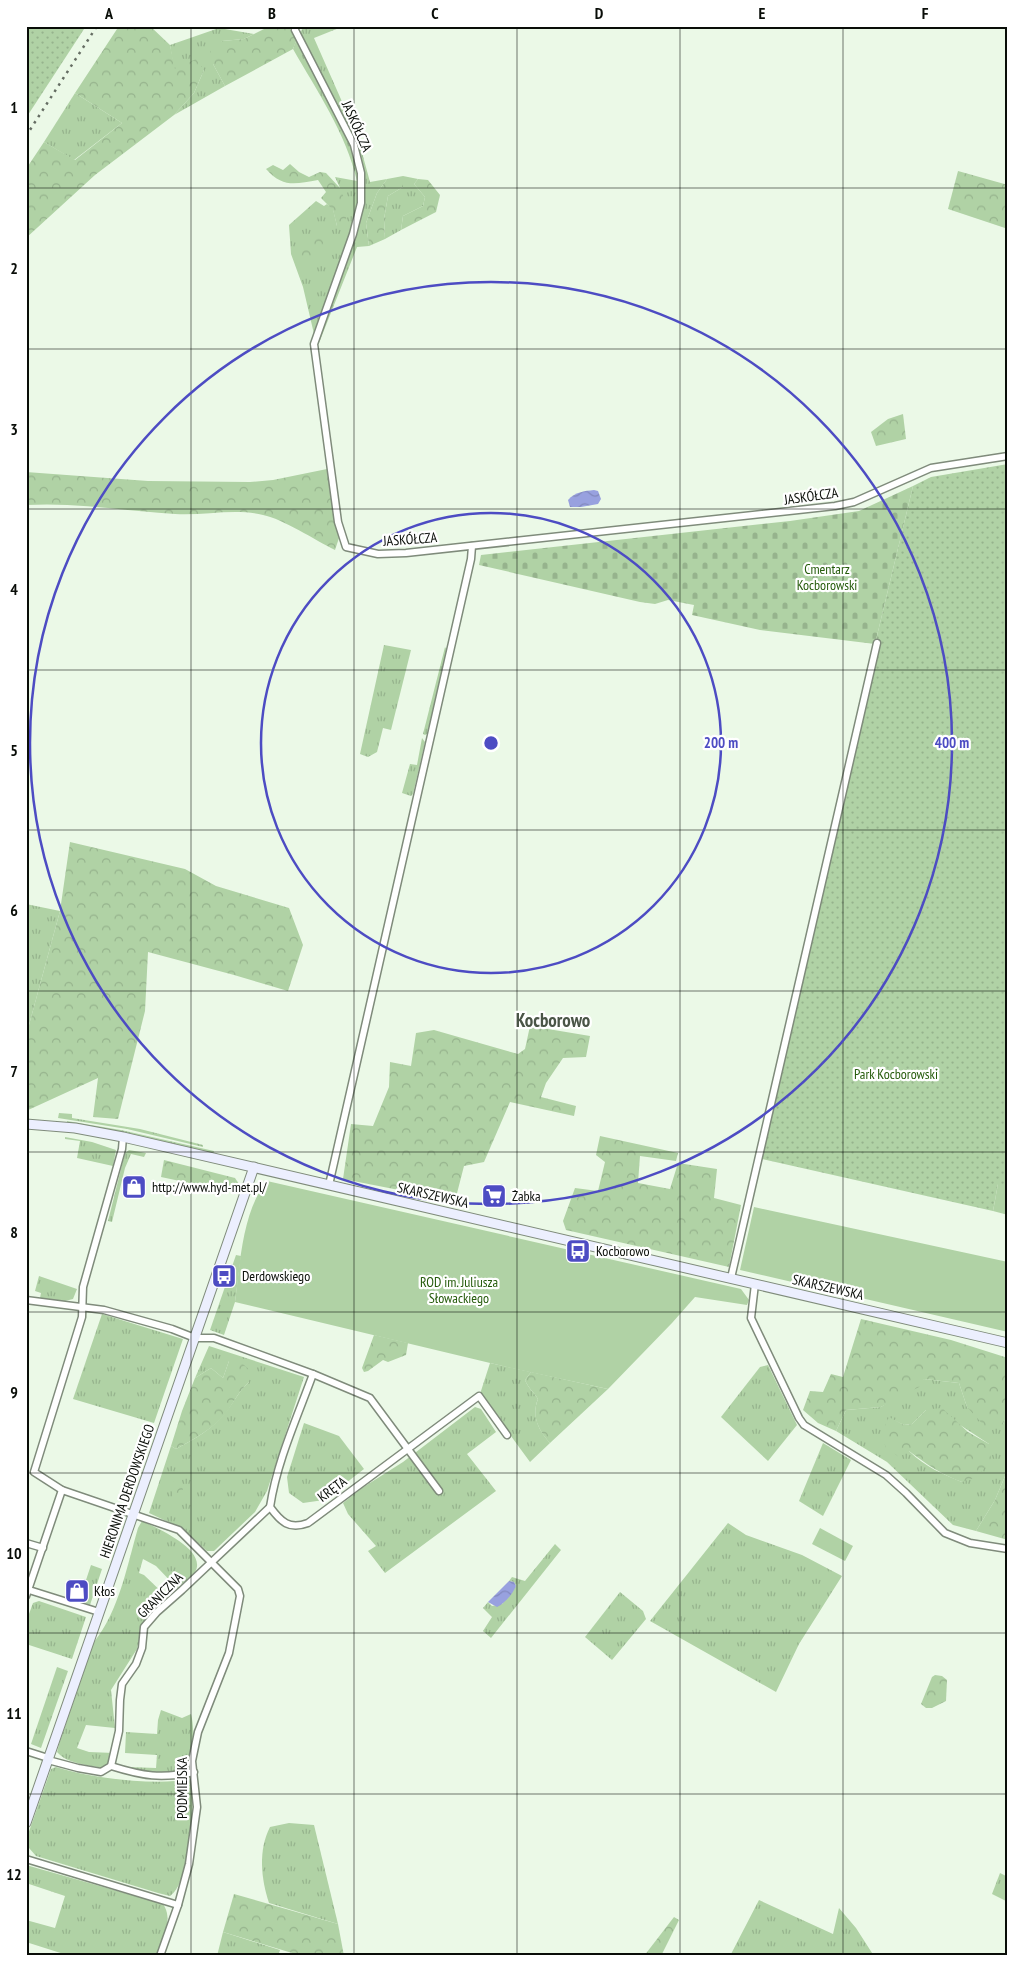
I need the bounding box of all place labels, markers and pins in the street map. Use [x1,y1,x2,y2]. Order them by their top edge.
centre of rings [482,734,500,752]
shop icon: http://www.hyd-met.pl/ [121,1174,147,1200]
place label: http://www.hyd-met.pl/ [152,1178,267,1196]
supermarket icon: Żabka [481,1183,507,1209]
place label: Żabka [512,1187,541,1205]
bus stop icon: Kocborowo [565,1238,591,1264]
place label: Kocborowo [596,1242,649,1260]
bus stop icon: Derdowskiego [211,1263,237,1289]
place label: Derdowskiego [242,1267,310,1285]
shop icon: Kłos [64,1578,90,1604]
place label: Kłos [94,1582,115,1600]

